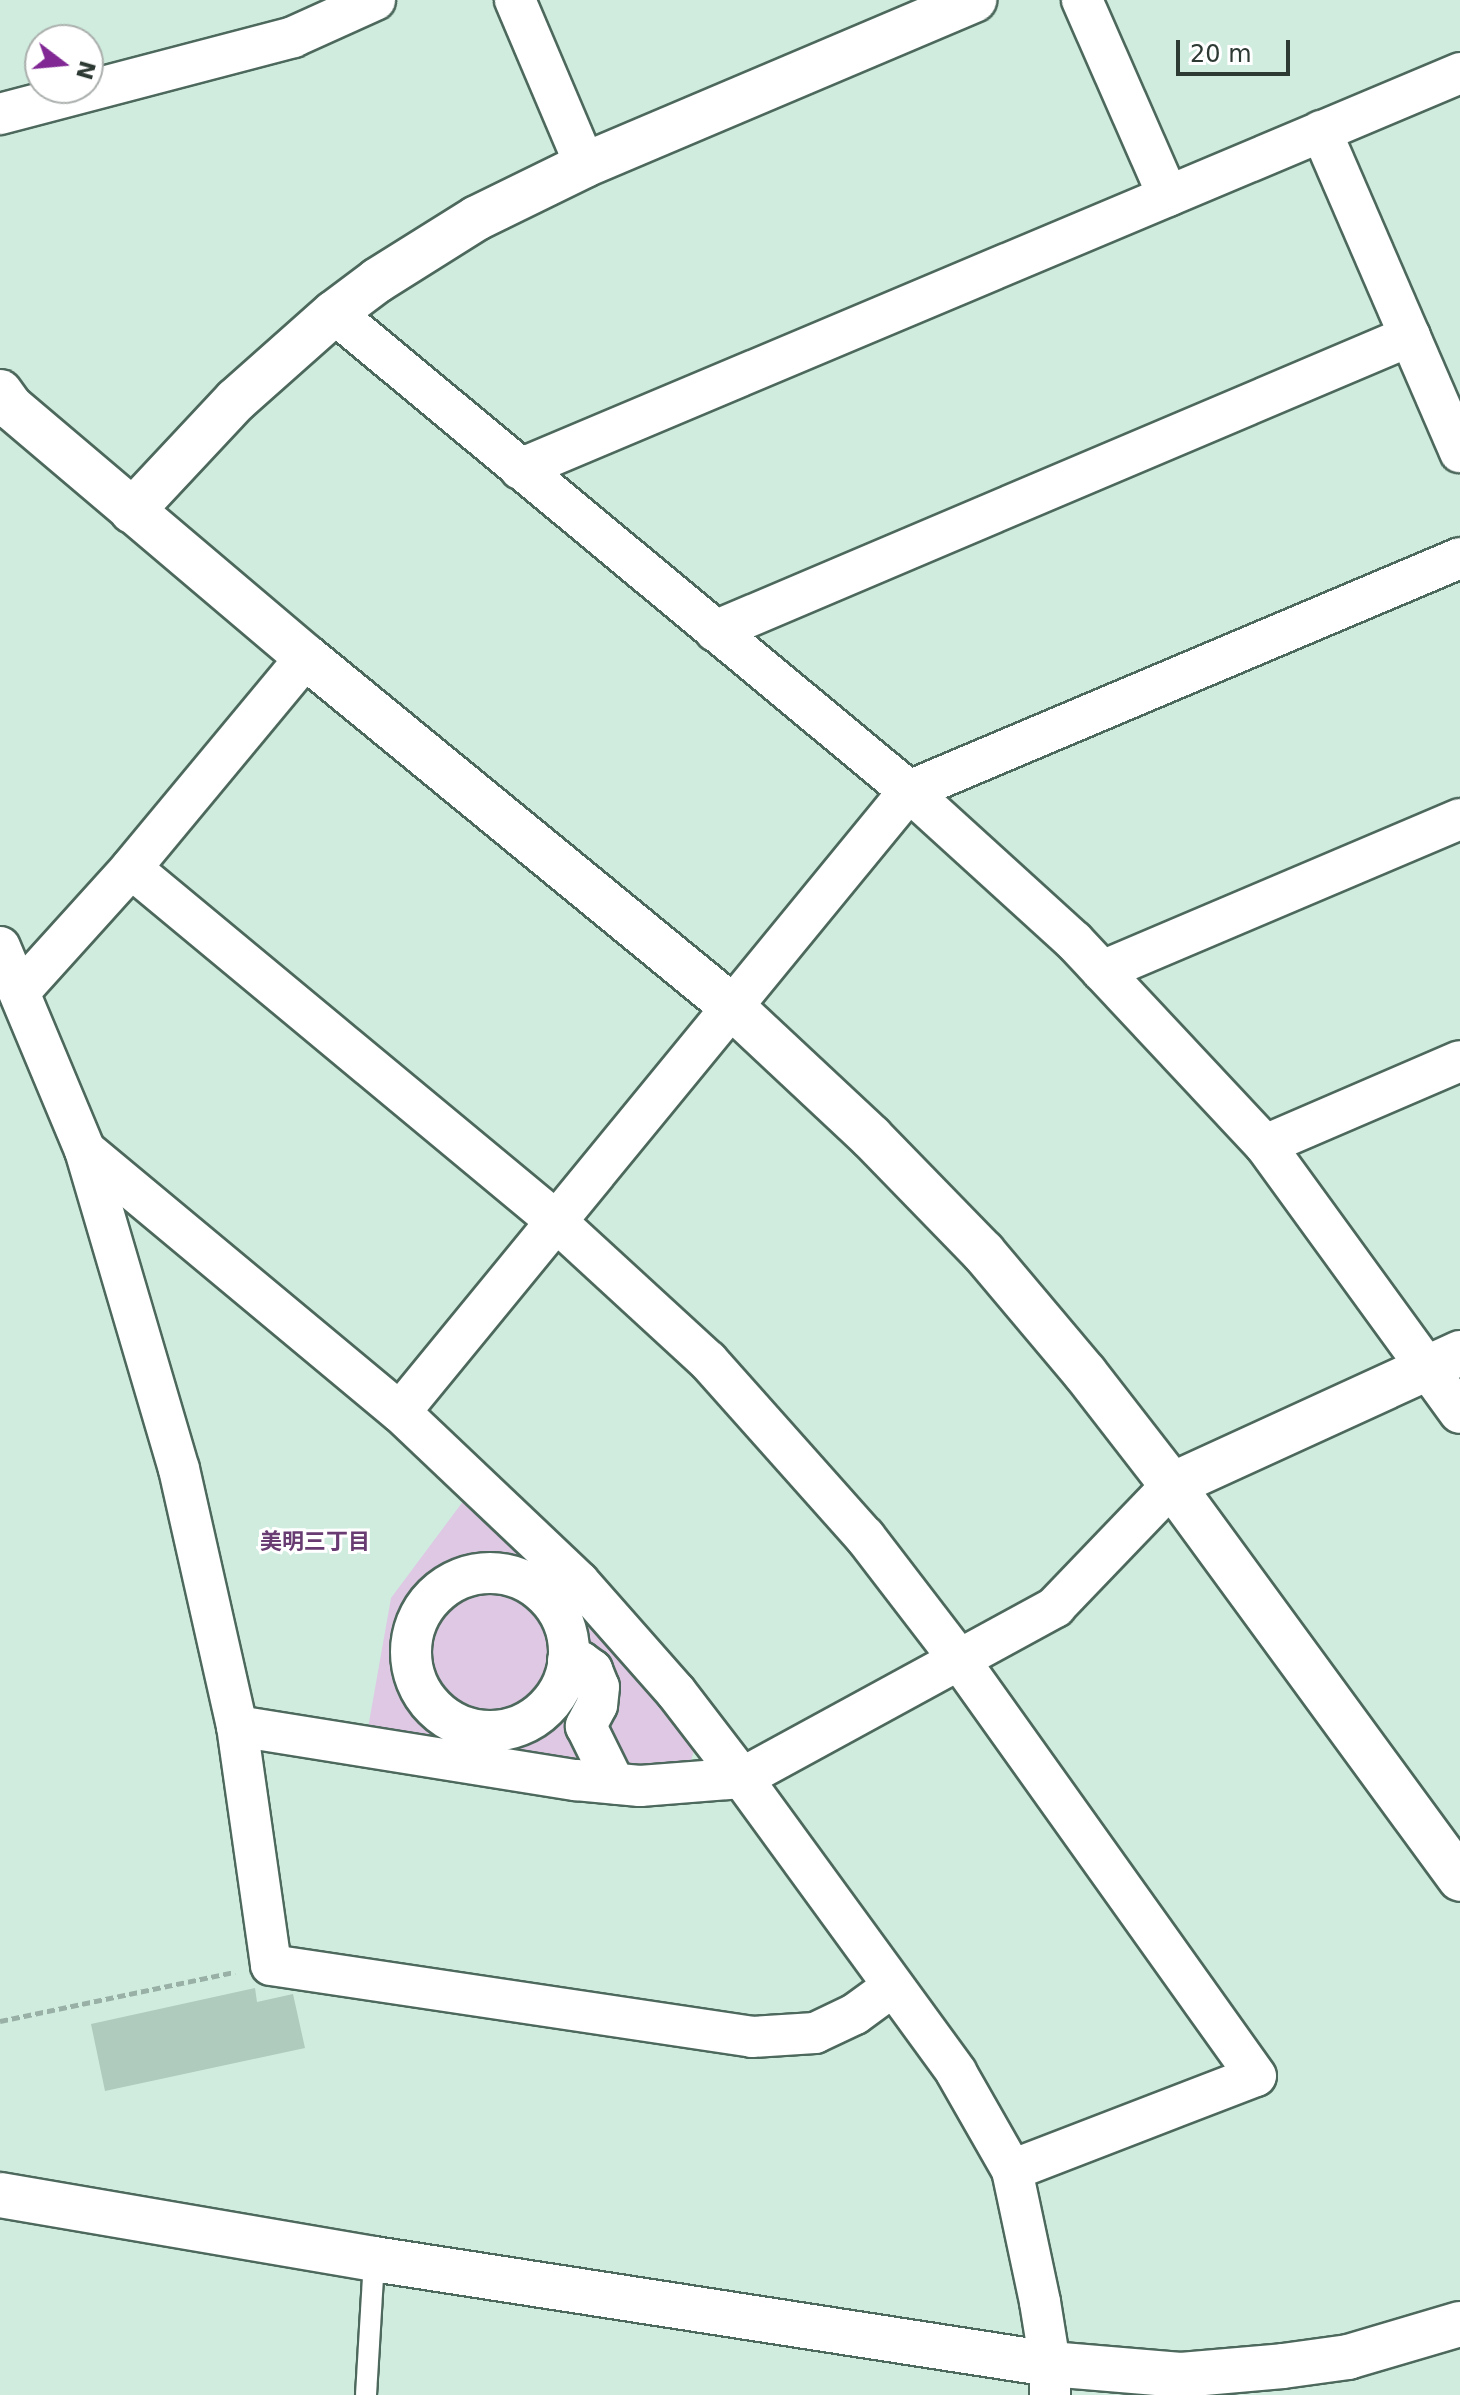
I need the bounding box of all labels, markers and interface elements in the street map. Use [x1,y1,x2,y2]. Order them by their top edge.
north arrow [24,24,104,104]
scale bar [1180,24,1294,74]
text: 20 m [1190,40,1252,68]
text: N [71,58,100,82]
district label: 美明三丁目 [260,1529,370,1555]

